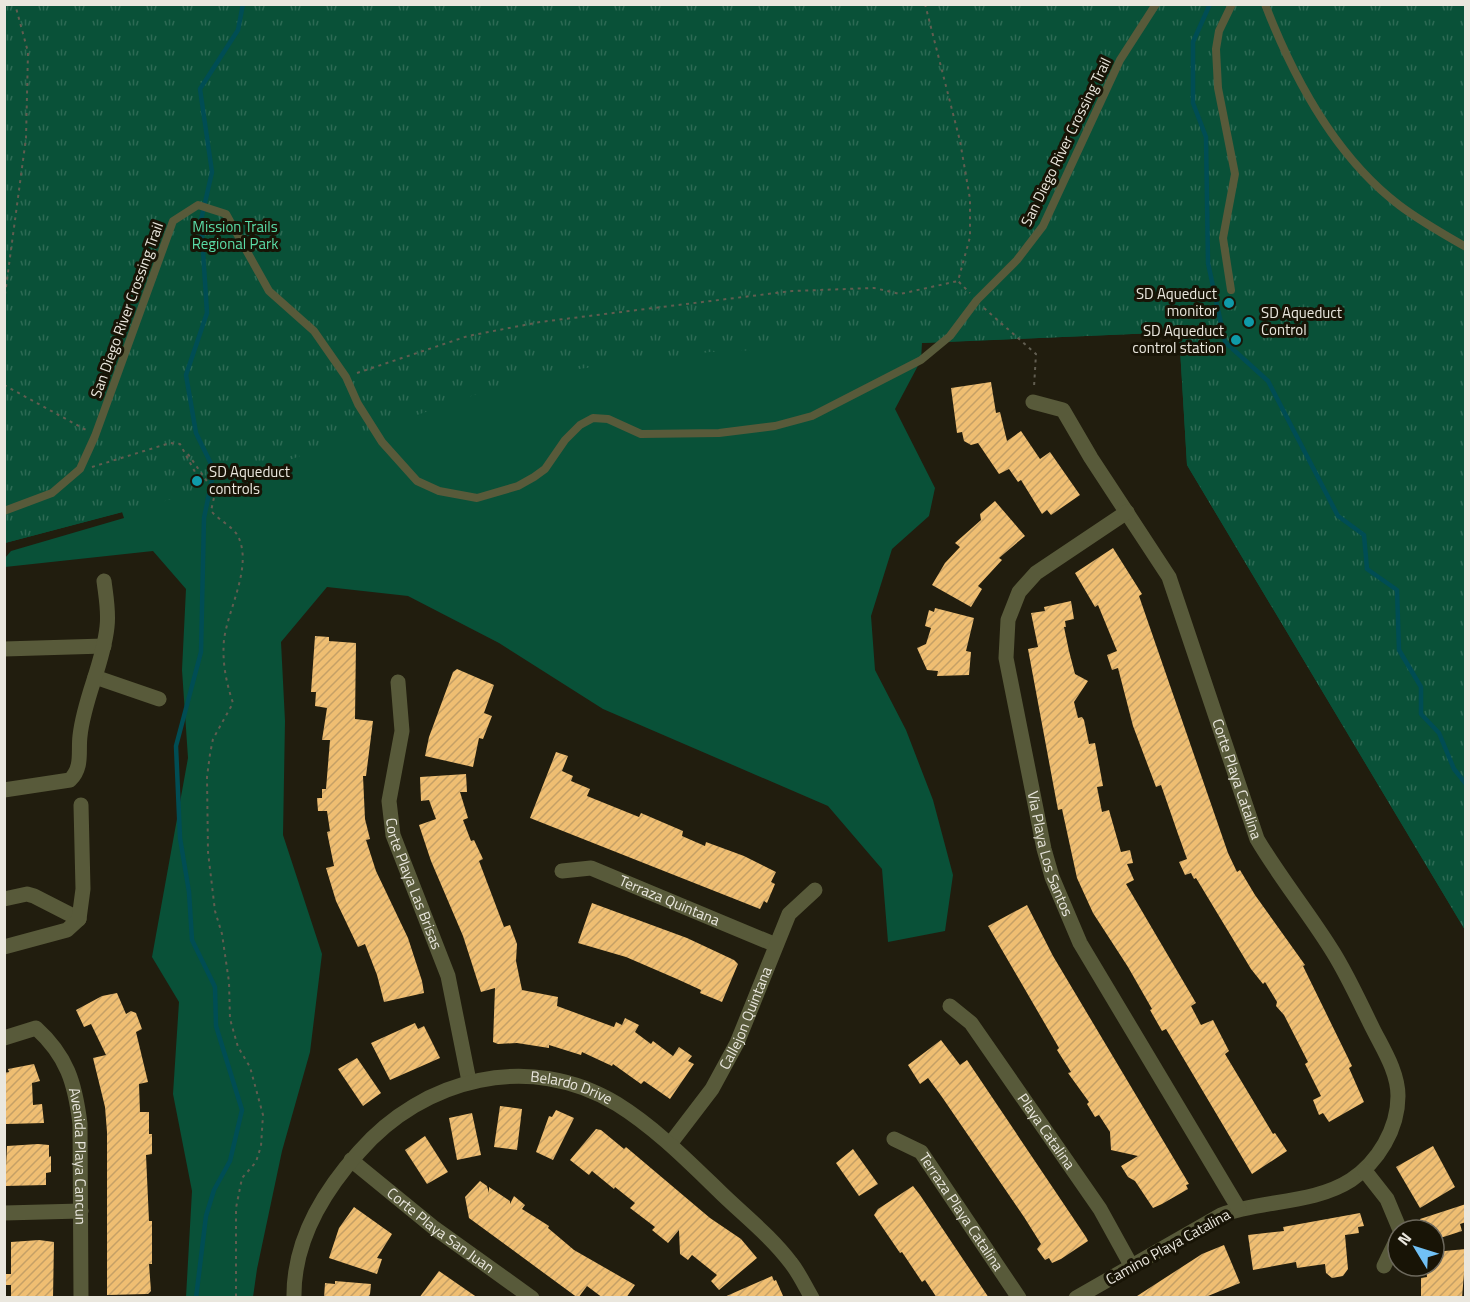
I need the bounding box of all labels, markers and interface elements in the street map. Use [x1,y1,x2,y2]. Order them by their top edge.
street label: San Diego River Crossing Trail [1015,53,1117,230]
park label: Mission Trails Regional Park [192,215,278,255]
street label: San Diego River Crossing Trail [84,219,169,401]
place label: SD Aqueduct monitor [1136,282,1218,322]
marker: SD Aqueduct monitor [1222,296,1236,310]
place label: SD Aqueduct Control [1261,301,1343,341]
marker: SD Aqueduct Control [1242,315,1256,329]
place label: SD Aqueduct control station [1132,319,1225,359]
marker: SD Aqueduct control station [1229,333,1243,347]
place label: SD Aqueduct controls [209,460,291,500]
marker: SD Aqueduct controls [190,474,204,488]
street label: Corte Playa Catalina [1206,716,1268,843]
street label: Via Playa Los Santos [1022,789,1079,920]
street label: Corte Playa Las Brisas [380,816,449,953]
street label: Terraza Quintana [616,869,724,932]
street label: Callejon Quintana [713,962,778,1073]
street label: Belardo Drive [530,1065,617,1110]
street label: Avenida Playa Cancun [63,1085,93,1225]
street label: Playa Catalina [1012,1088,1082,1175]
street label: Terraza Playa Catalina [913,1148,1010,1276]
street label: Corte Playa San Juan [382,1182,499,1279]
street label: Camino Playa Catalina [1101,1203,1235,1290]
north arrow [1386,1218,1446,1278]
text: N [1391,1227,1417,1251]

